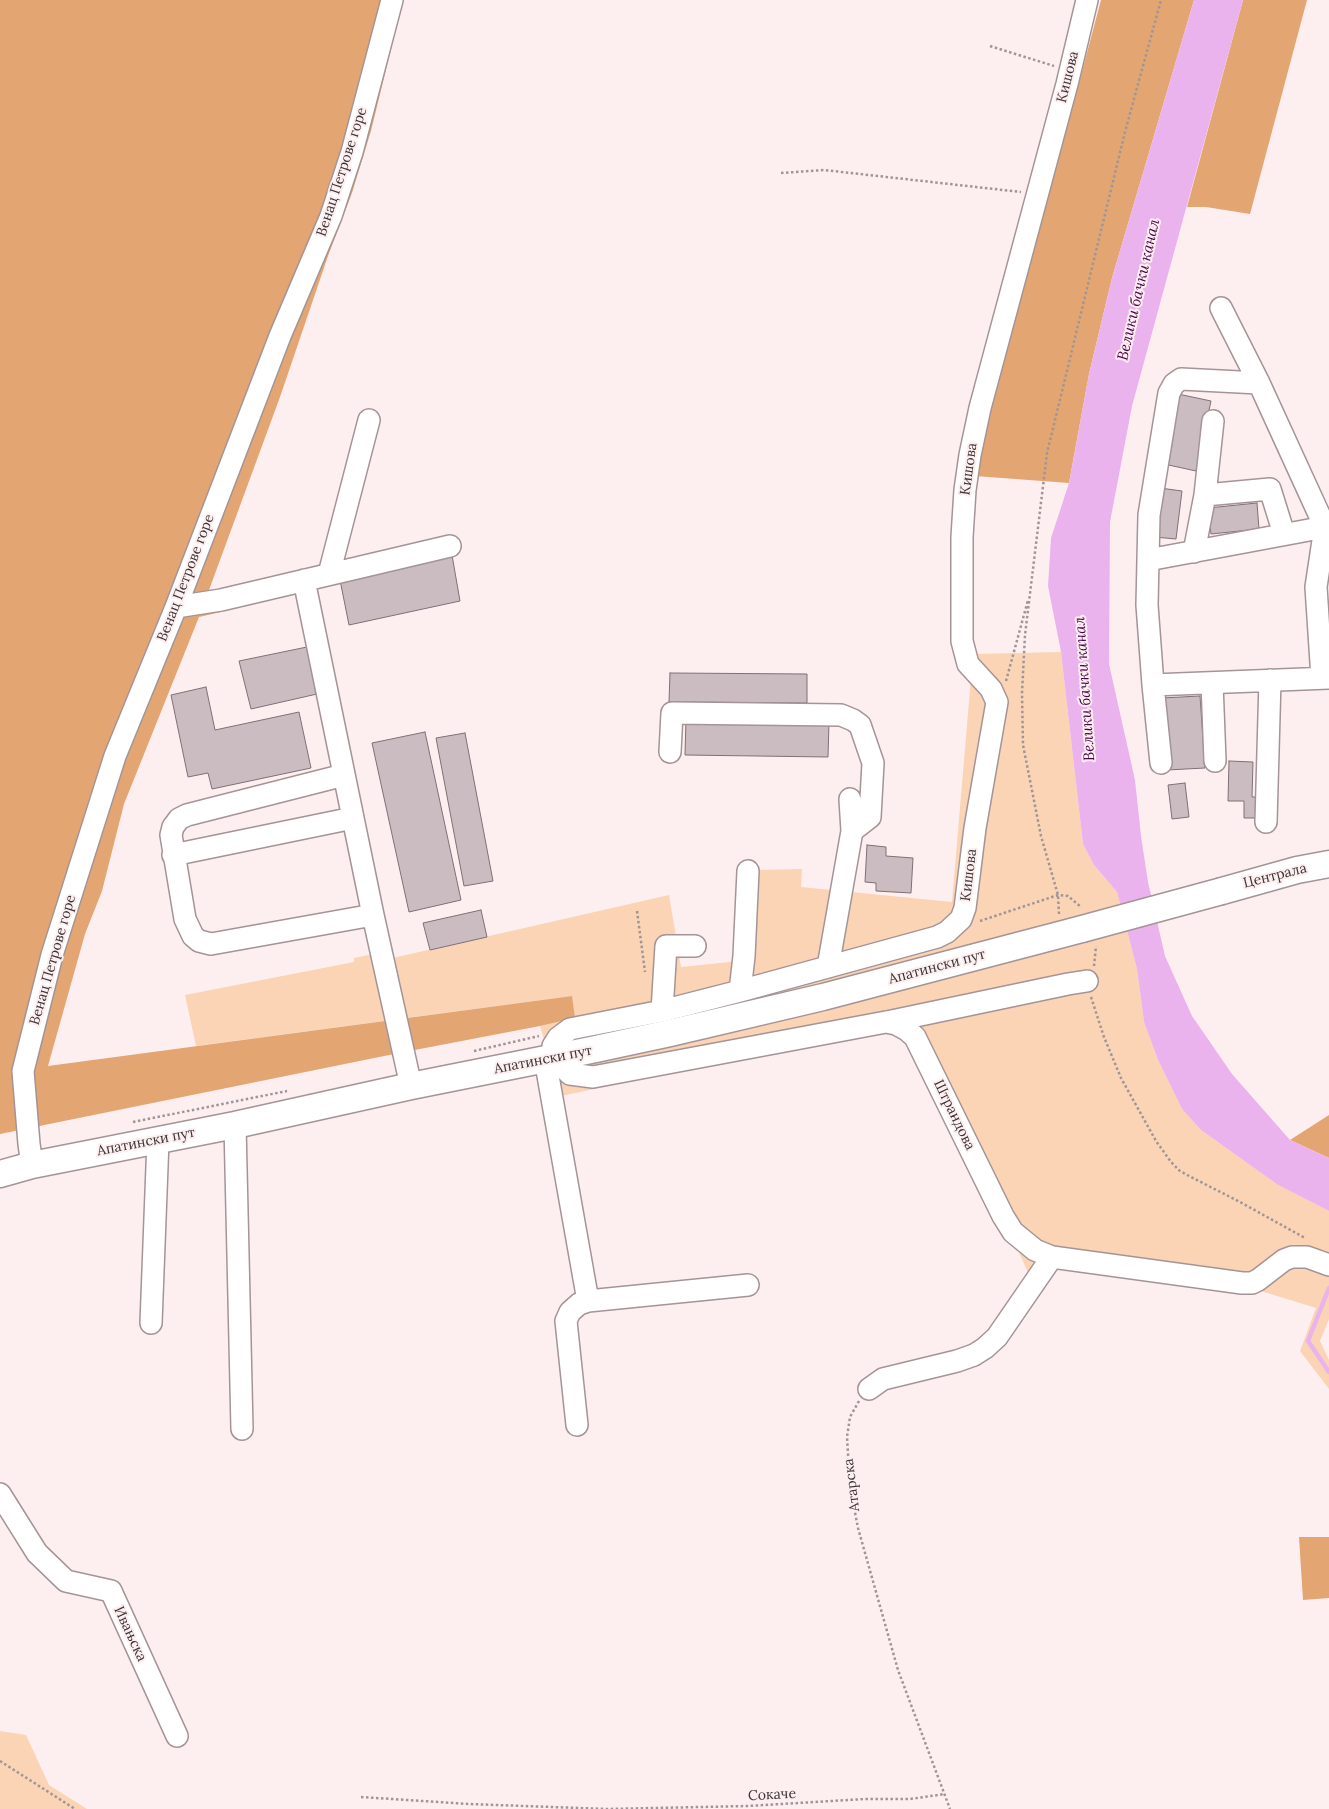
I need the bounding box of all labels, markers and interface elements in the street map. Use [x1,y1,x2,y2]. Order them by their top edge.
street label: Кишова [1053,49,1083,105]
street label: Венац Петрове горе [313,105,371,239]
water label: Велики бачки канал [1114,218,1164,362]
street label: Кишова [957,442,981,496]
street label: Венац Петрове горе [154,512,218,644]
water label: Велики бачки канал [1071,616,1099,762]
street label: Кишова [957,848,981,902]
street label: Централа [1242,860,1308,892]
street label: Венац Петрове горе [26,893,80,1027]
street label: Апатински пут [887,946,987,988]
street label: Апатински пут [493,1042,593,1078]
street label: Штрандова [930,1077,978,1153]
street label: Апатински пут [96,1124,196,1160]
street label: Атарска [840,1457,864,1513]
street label: Ивањска [110,1604,150,1664]
street label: Сокаче [748,1785,796,1805]

